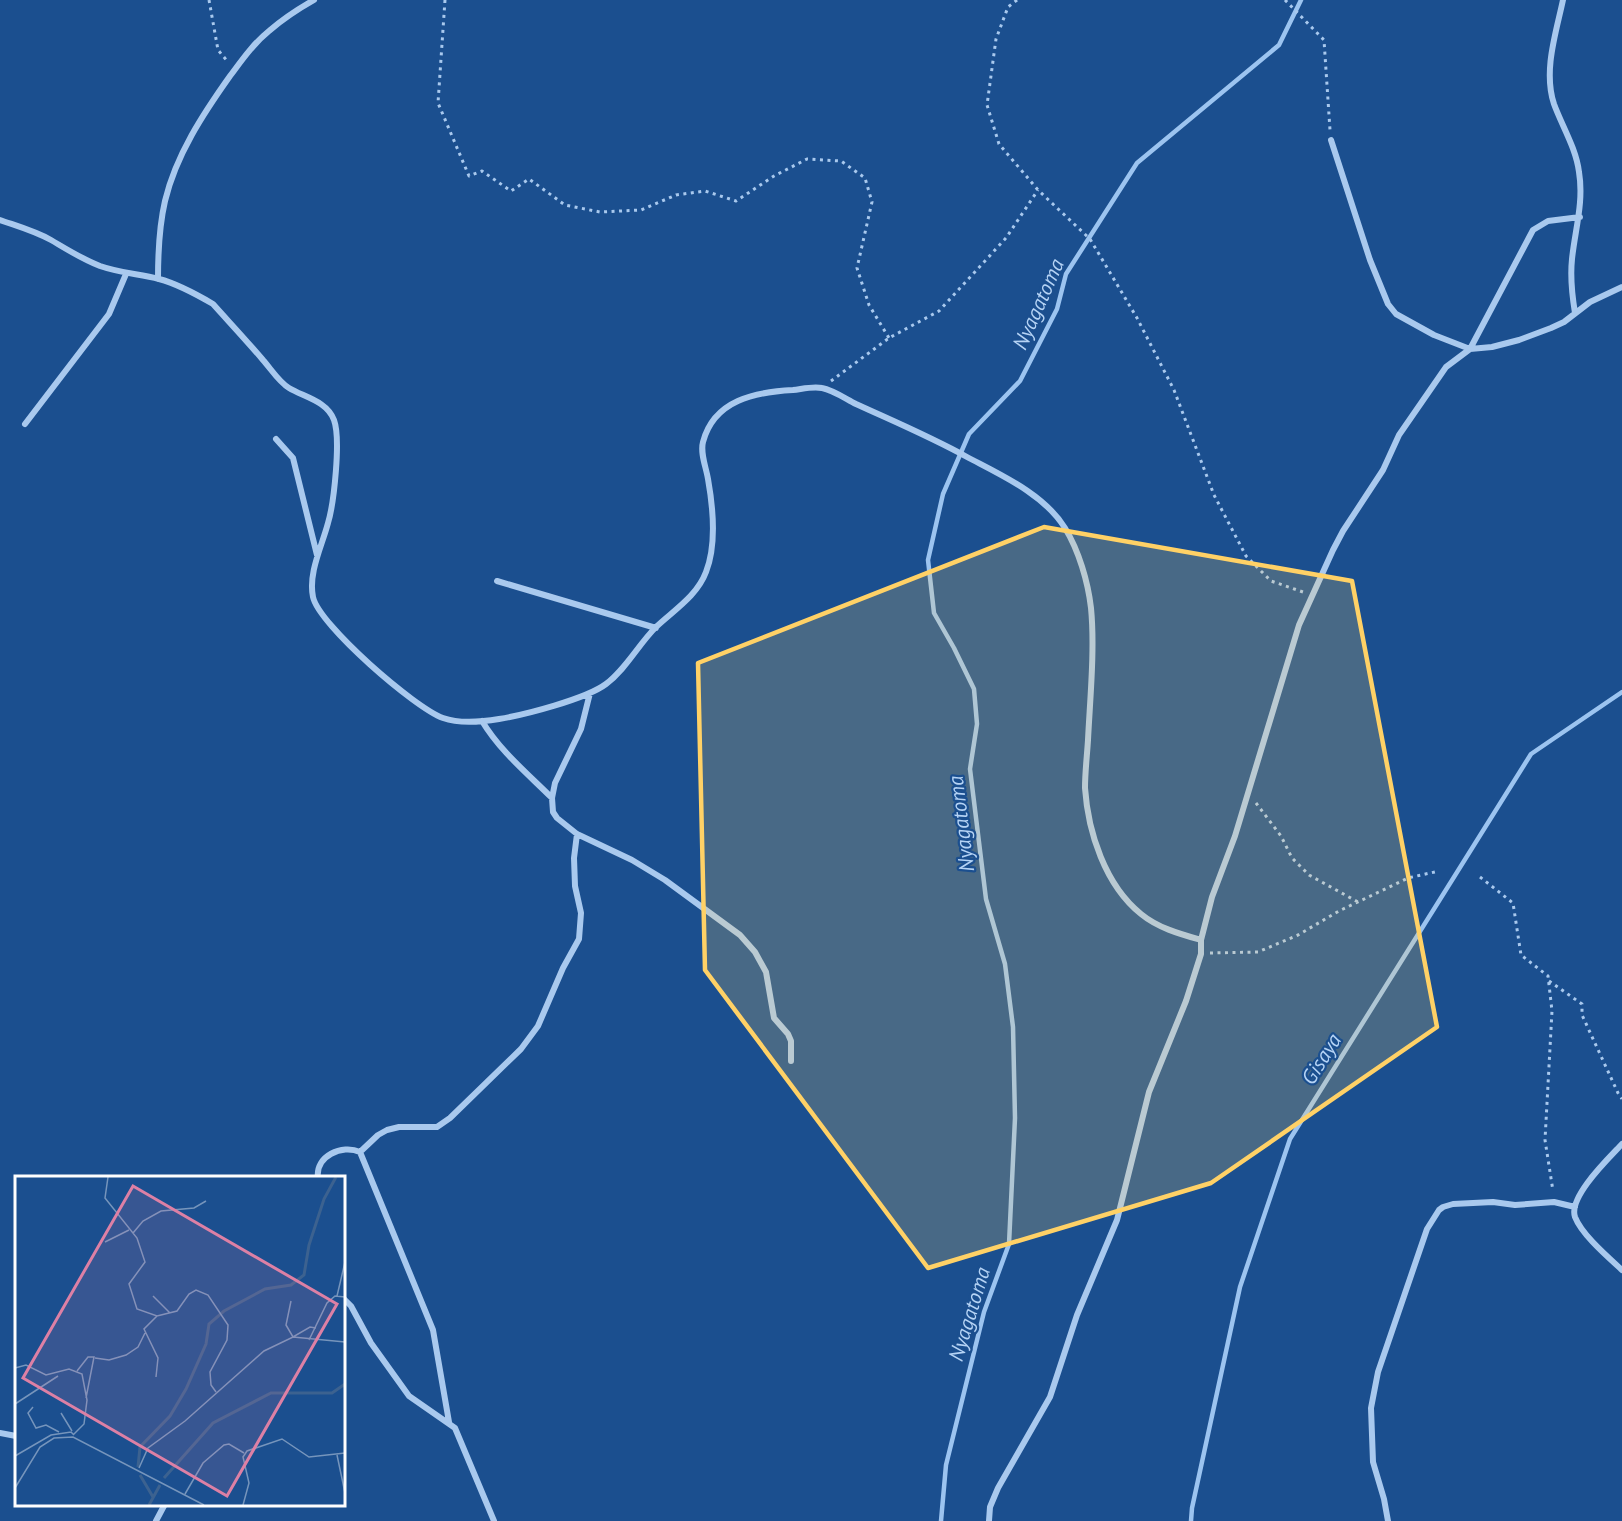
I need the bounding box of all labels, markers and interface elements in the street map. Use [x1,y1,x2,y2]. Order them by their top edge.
water label: Nyagatoma [1006,254,1070,354]
water label: Nyagatoma [942,774,980,874]
water label: Gisaya [1295,1028,1348,1090]
inset map [15,1176,345,1506]
water label: Nyagatoma [942,1263,996,1364]

